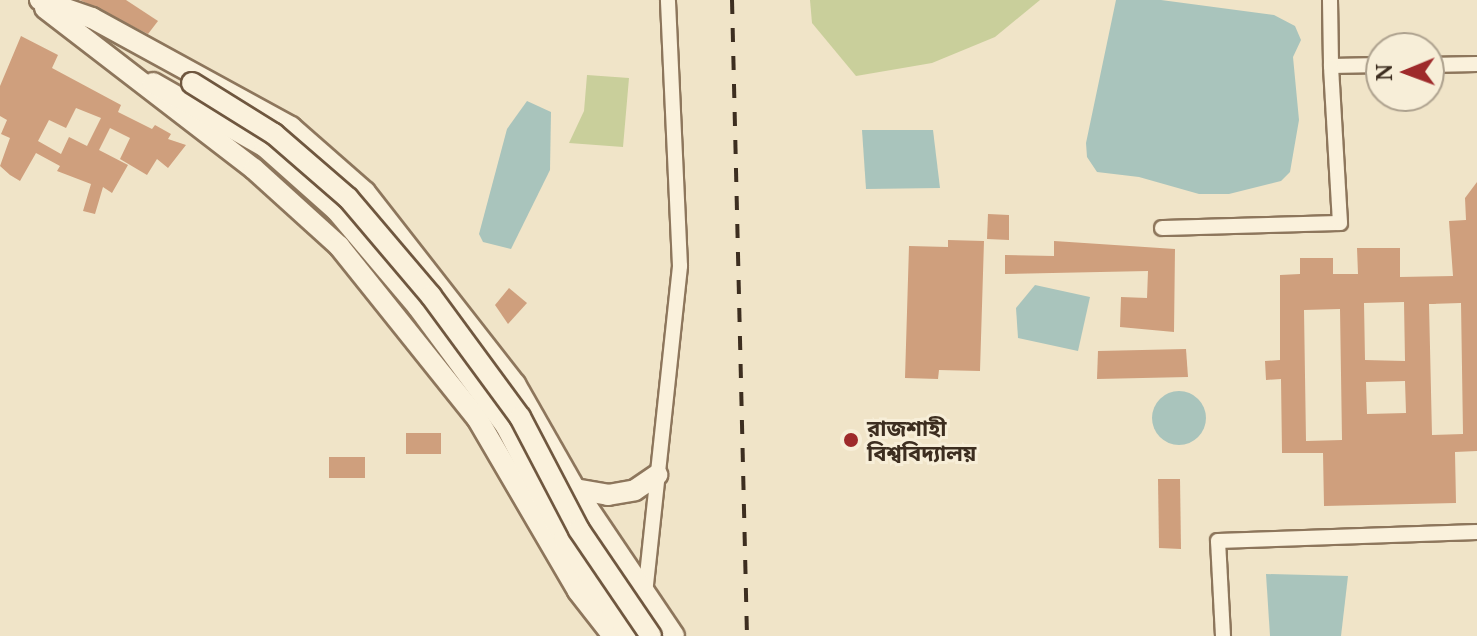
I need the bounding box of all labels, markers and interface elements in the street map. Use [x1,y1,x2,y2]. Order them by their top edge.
north arrow [1365,32,1445,112]
text: N [1368,63,1398,81]
place label: রাজশাহী বিশ্ববিদ্যালয় [867,414,976,466]
marker: রাজশাহী বিশ্ববিদ্যালয় [842,431,860,449]

